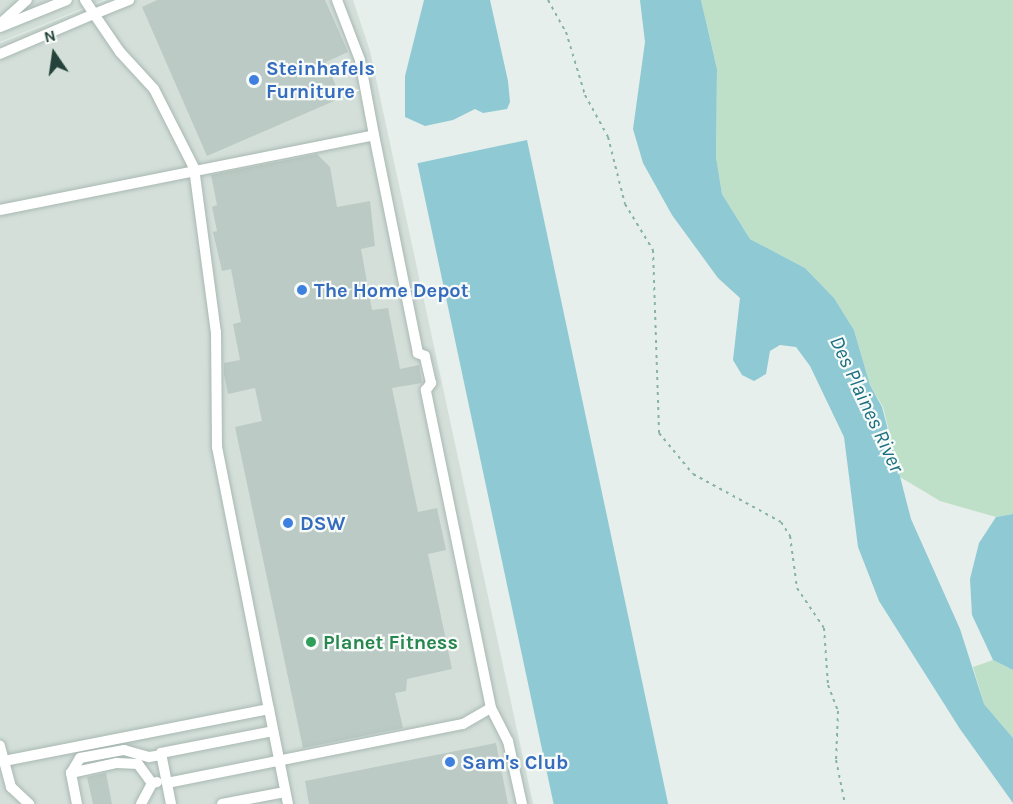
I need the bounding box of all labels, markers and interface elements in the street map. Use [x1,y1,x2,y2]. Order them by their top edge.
north arrow [24,24,84,84]
text: N [42,25,58,47]
place label: Steinhafels Furniture [266,56,375,103]
marker: Steinhafels Furniture [247,73,261,87]
place label: The Home Depot [314,278,469,302]
marker: The Home Depot [295,283,309,297]
water label: Des Plaines River [824,332,910,476]
place label: DSW [300,511,345,535]
marker: DSW [281,516,295,530]
place label: Planet Fitness [323,630,458,654]
marker: Planet Fitness [304,635,318,649]
place label: Sam's Club [462,750,568,774]
marker: Sam's Club [443,755,457,769]

